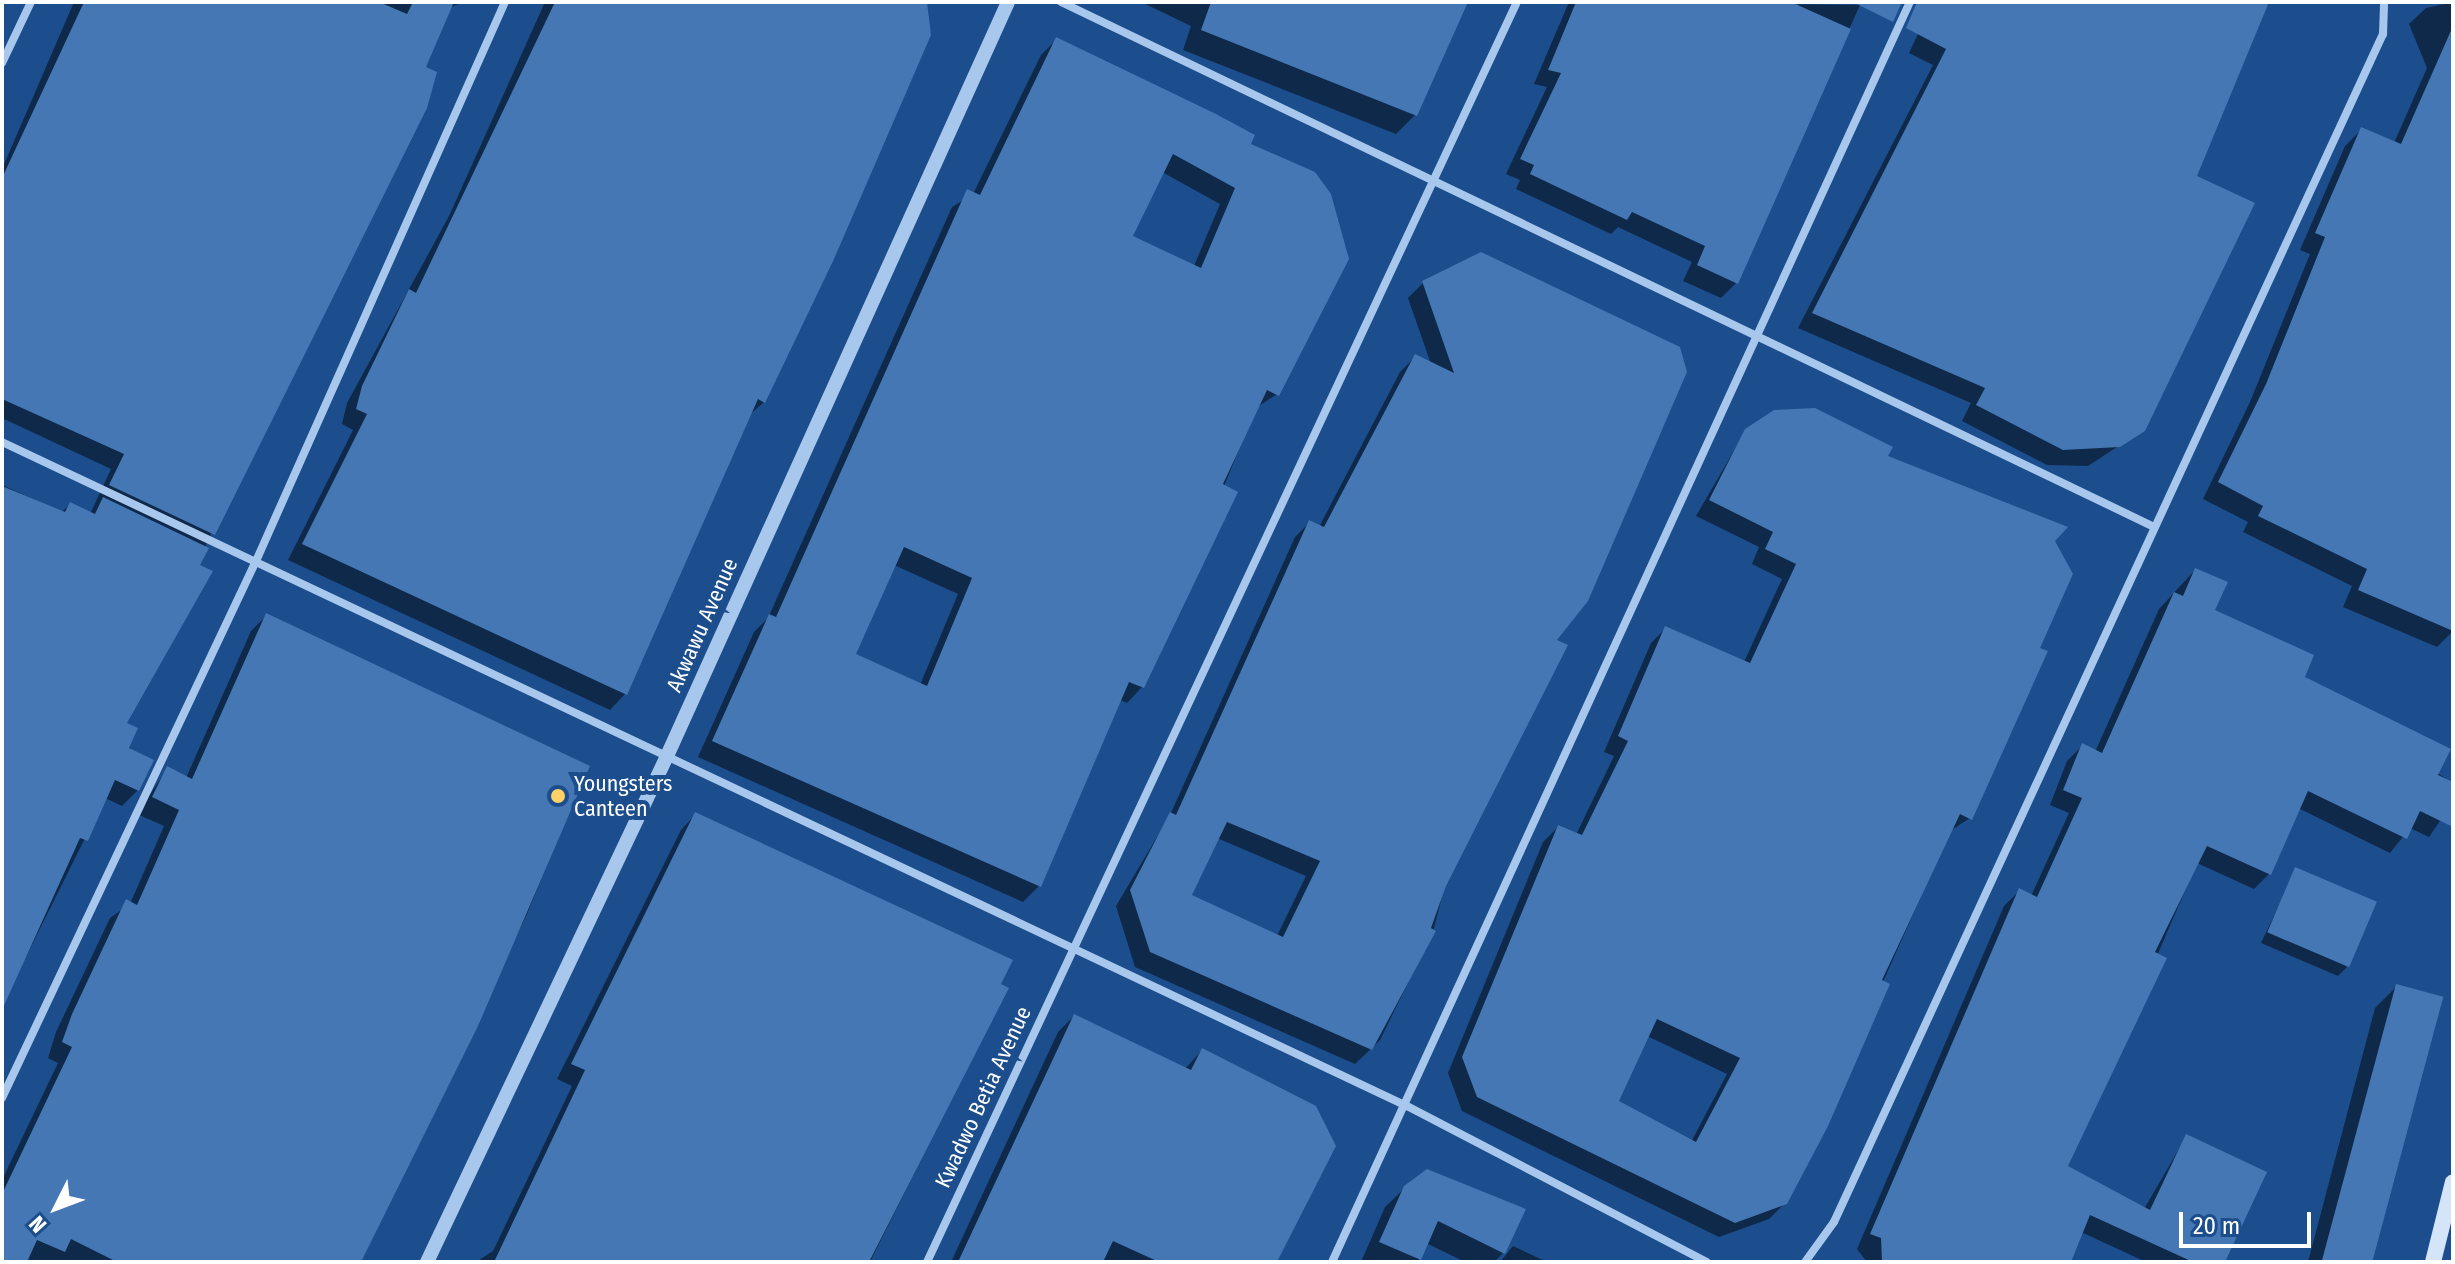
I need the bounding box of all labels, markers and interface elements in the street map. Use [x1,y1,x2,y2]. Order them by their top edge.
street label: Akwawu Avenue [661,554,743,696]
place label: Youngsters Canteen [574,770,672,822]
marker: Youngsters Canteen [549,787,567,805]
street label: Kwadwo Betia Avenue [929,1002,1037,1192]
north arrow [16,1168,96,1248]
scale bar [2183,1196,2315,1246]
text: N [23,1210,52,1238]
text: 20 m [2193,1212,2240,1240]

